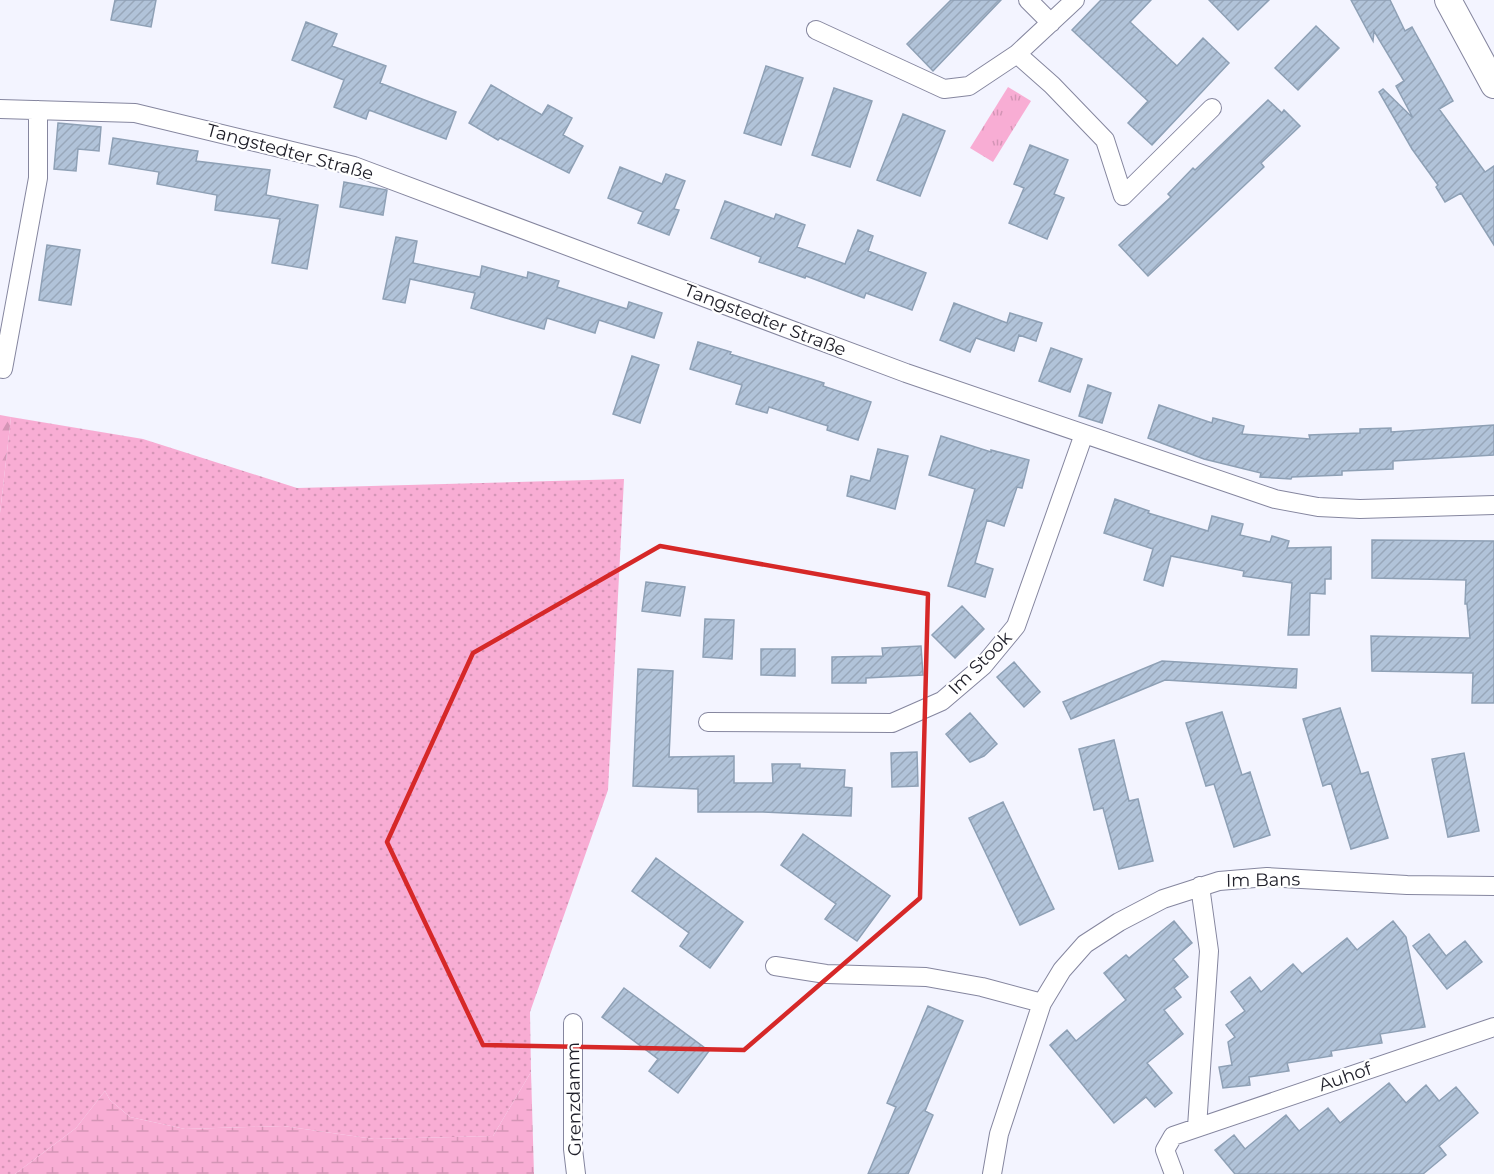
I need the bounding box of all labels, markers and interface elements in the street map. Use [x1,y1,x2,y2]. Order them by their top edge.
street label: Tangstedter Straße [204,119,376,185]
street label: Tangstedter Straße [681,279,849,361]
street label: Im Stook [944,627,1016,699]
street label: Im Bans [1226,868,1301,892]
street label: Grenzdamm [562,1042,586,1156]
street label: Auhof [1316,1057,1375,1096]

